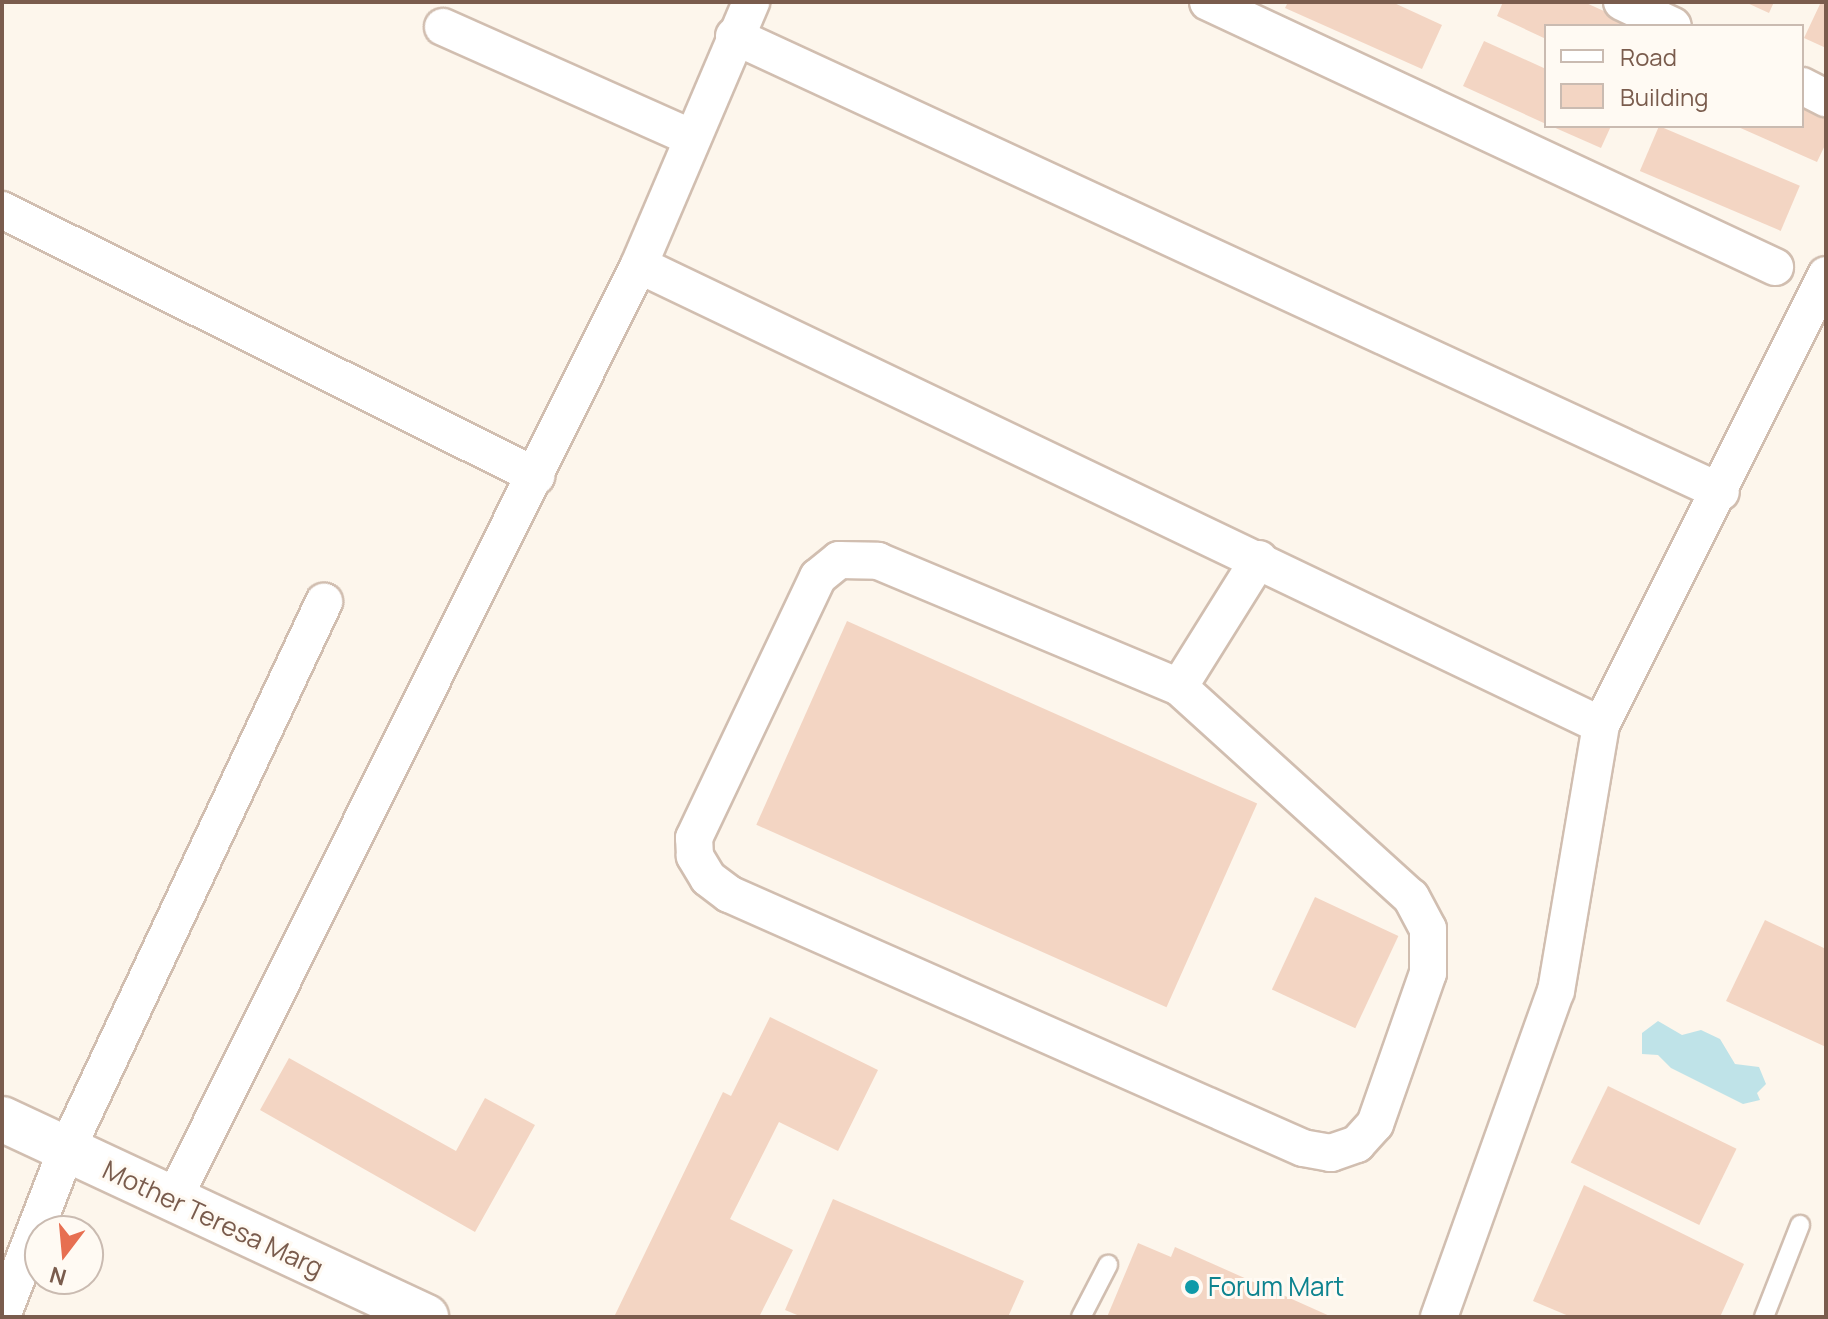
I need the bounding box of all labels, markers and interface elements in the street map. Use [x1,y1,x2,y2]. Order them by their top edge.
legend [1544,24,1804,128]
text: Road [1620,40,1677,73]
text: Building [1620,80,1708,113]
street label: Mother Teresa Marg [98,1154,328,1284]
north arrow [24,1215,104,1295]
text: N [46,1260,70,1293]
place label: Forum Mart [1208,1271,1344,1303]
marker: Forum Mart [1183,1278,1201,1296]

